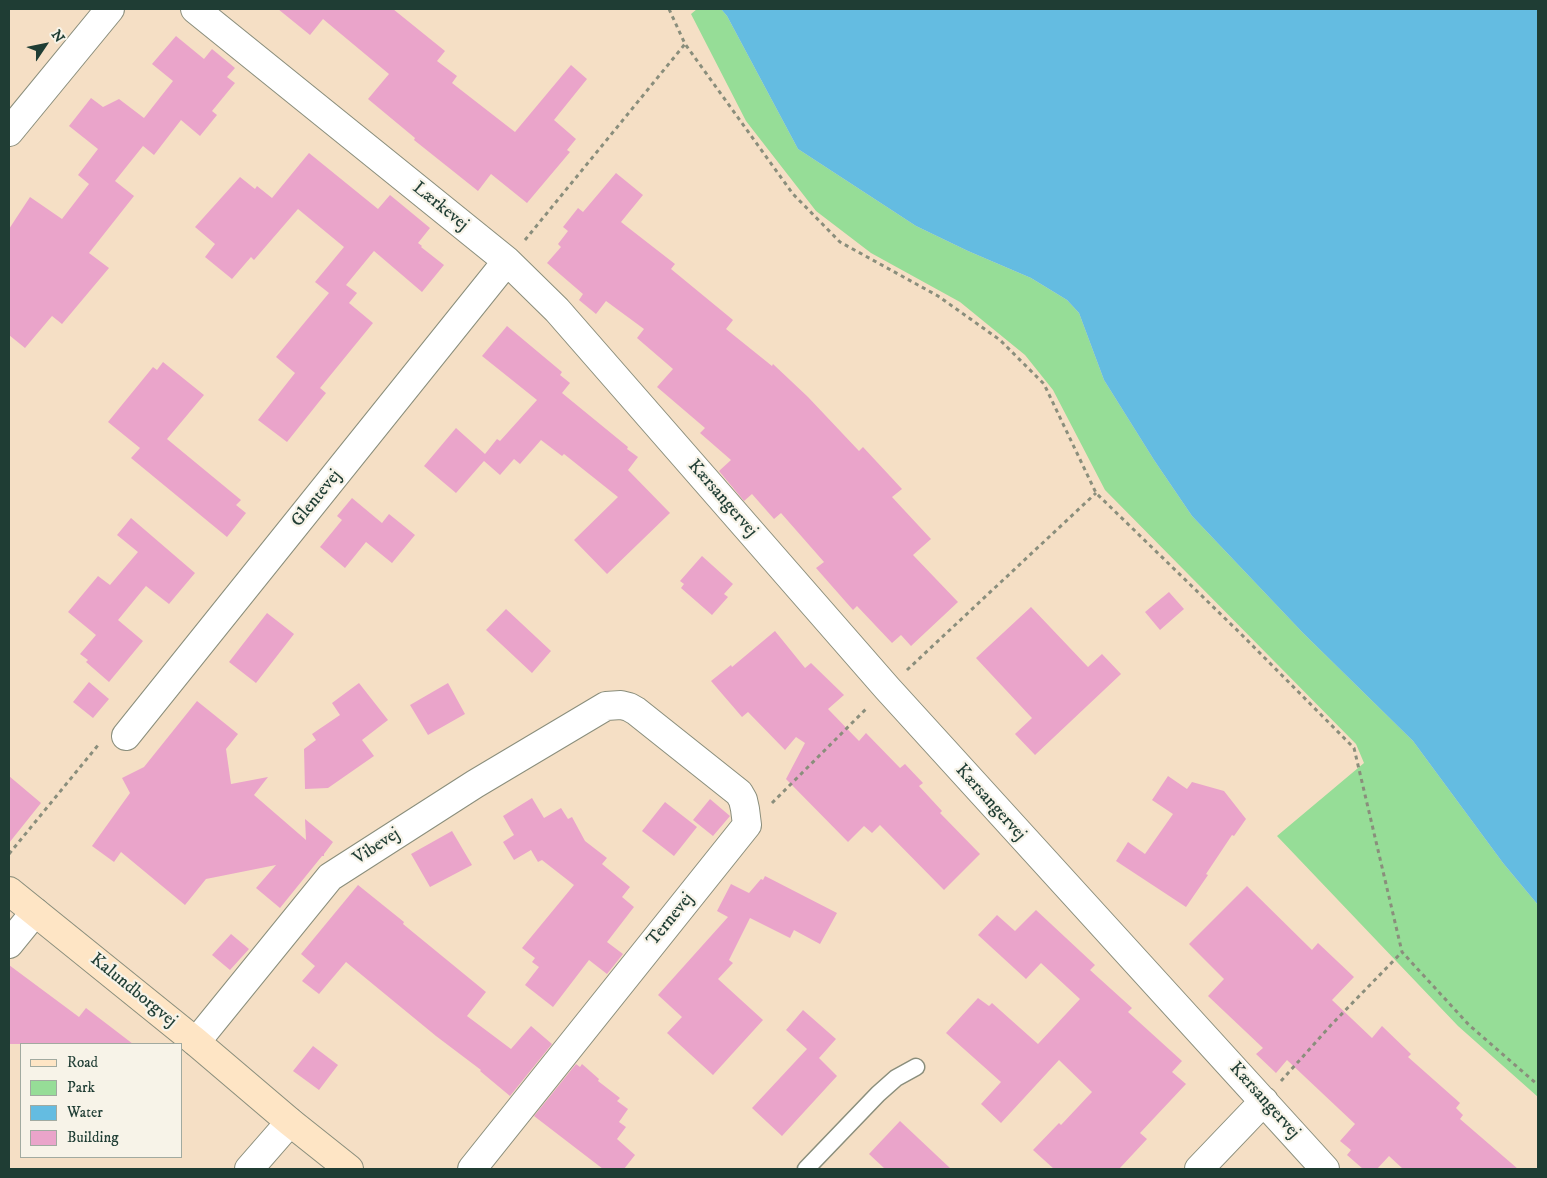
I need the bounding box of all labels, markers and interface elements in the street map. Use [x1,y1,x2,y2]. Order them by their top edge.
north arrow [20,20,70,70]
text: N [47,27,68,46]
street label: Lærkevej [408,178,472,236]
street label: Kærsangervej [683,456,761,542]
street label: Glentevej [287,466,347,532]
street label: Kærsangervej [950,760,1030,846]
street label: Vibevej [350,824,404,870]
street label: Ternevej [643,889,699,951]
street label: Kalundborgvej [85,949,181,1033]
legend [20,1043,182,1158]
text: Road [67,1053,98,1072]
street label: Kærsangervej [1224,1058,1304,1144]
text: Park [67,1078,95,1097]
text: Water [67,1103,103,1122]
text: Building [67,1128,119,1147]

